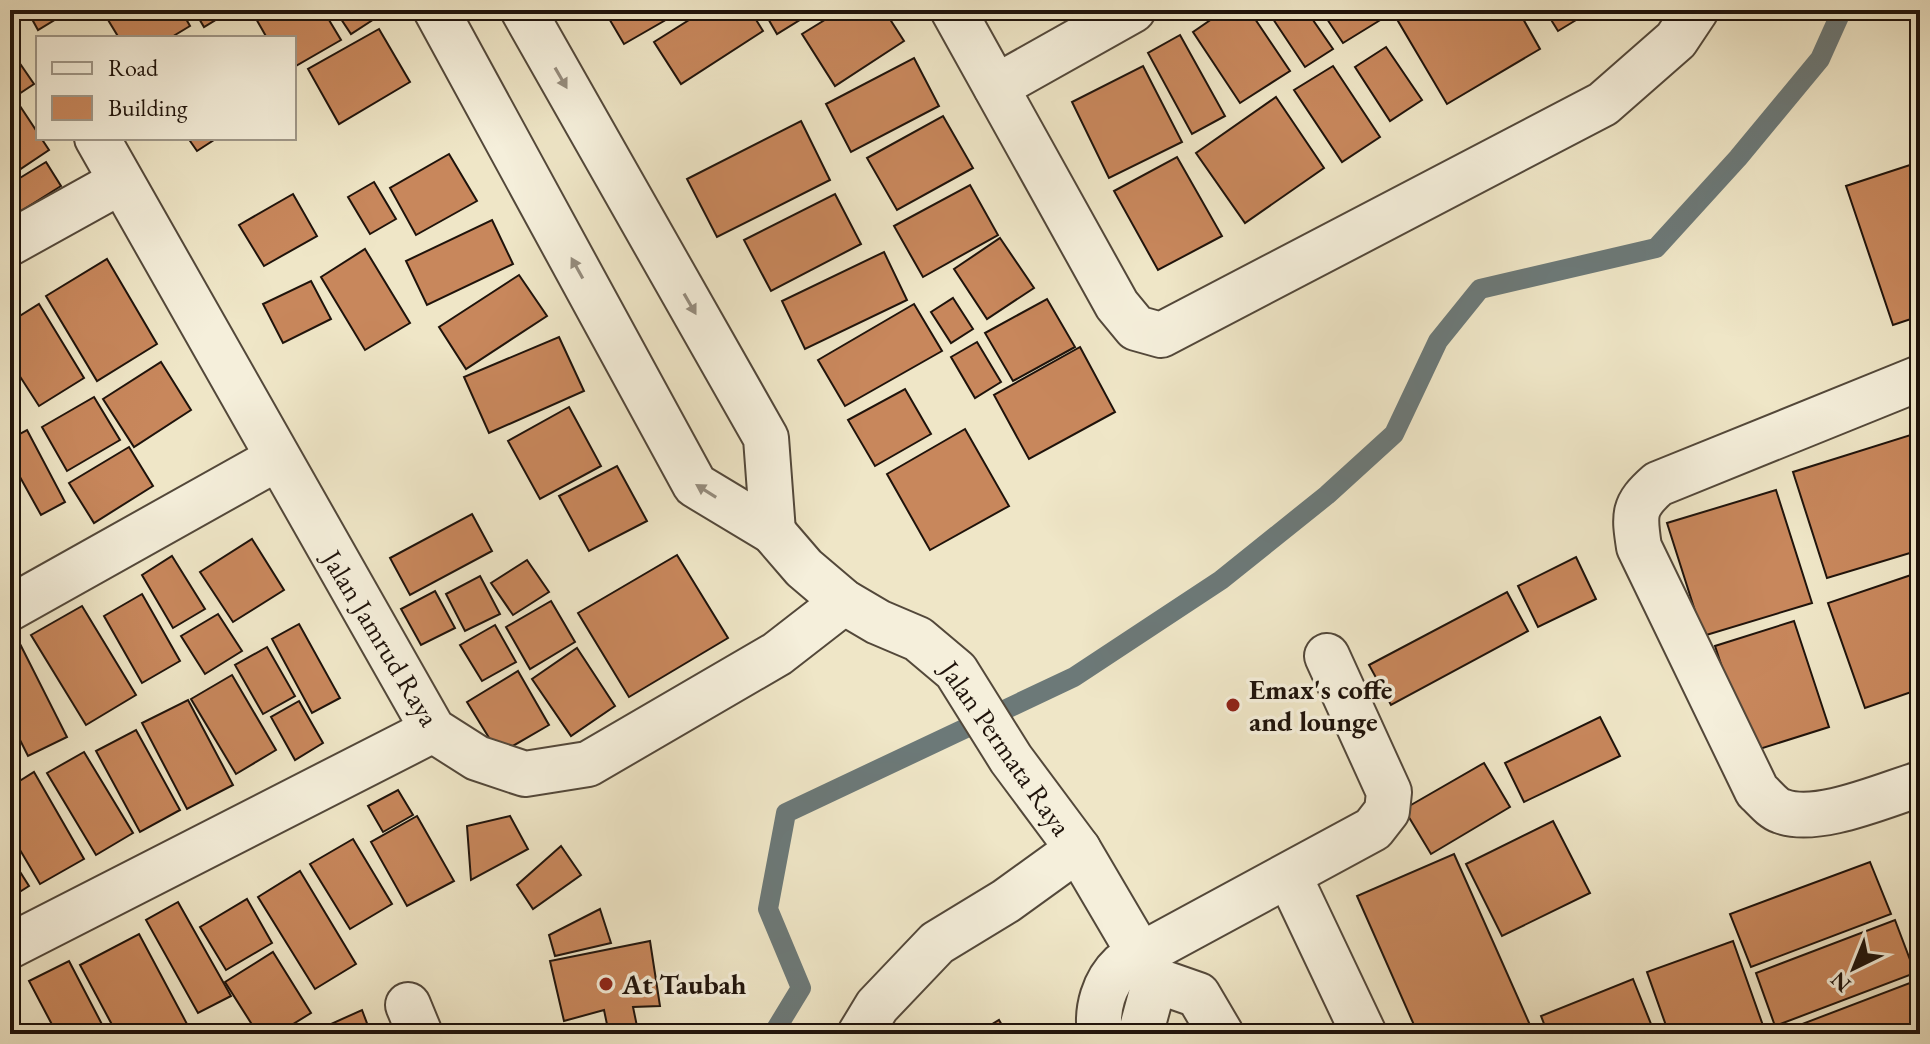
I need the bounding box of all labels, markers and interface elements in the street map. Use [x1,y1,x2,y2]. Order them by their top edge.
legend [36,36,296,140]
text: Road [108,52,159,83]
one-way arrow [554,67,568,89]
text: Building [108,92,188,123]
one-way arrow [570,257,584,279]
one-way arrow [683,293,697,315]
one-way arrow [696,484,717,499]
street label: Jalan Jamrud Raya [313,542,448,733]
street label: Jalan Permata Raya [931,652,1080,843]
place label: Emax's coffe and lounge [1249,671,1393,739]
marker: Emax's coffe and lounge [1224,696,1242,714]
north arrow [1814,928,1894,1008]
text: N [1824,965,1857,999]
place label: At Taubah [621,966,747,1002]
marker: At Taubah [597,975,615,993]

